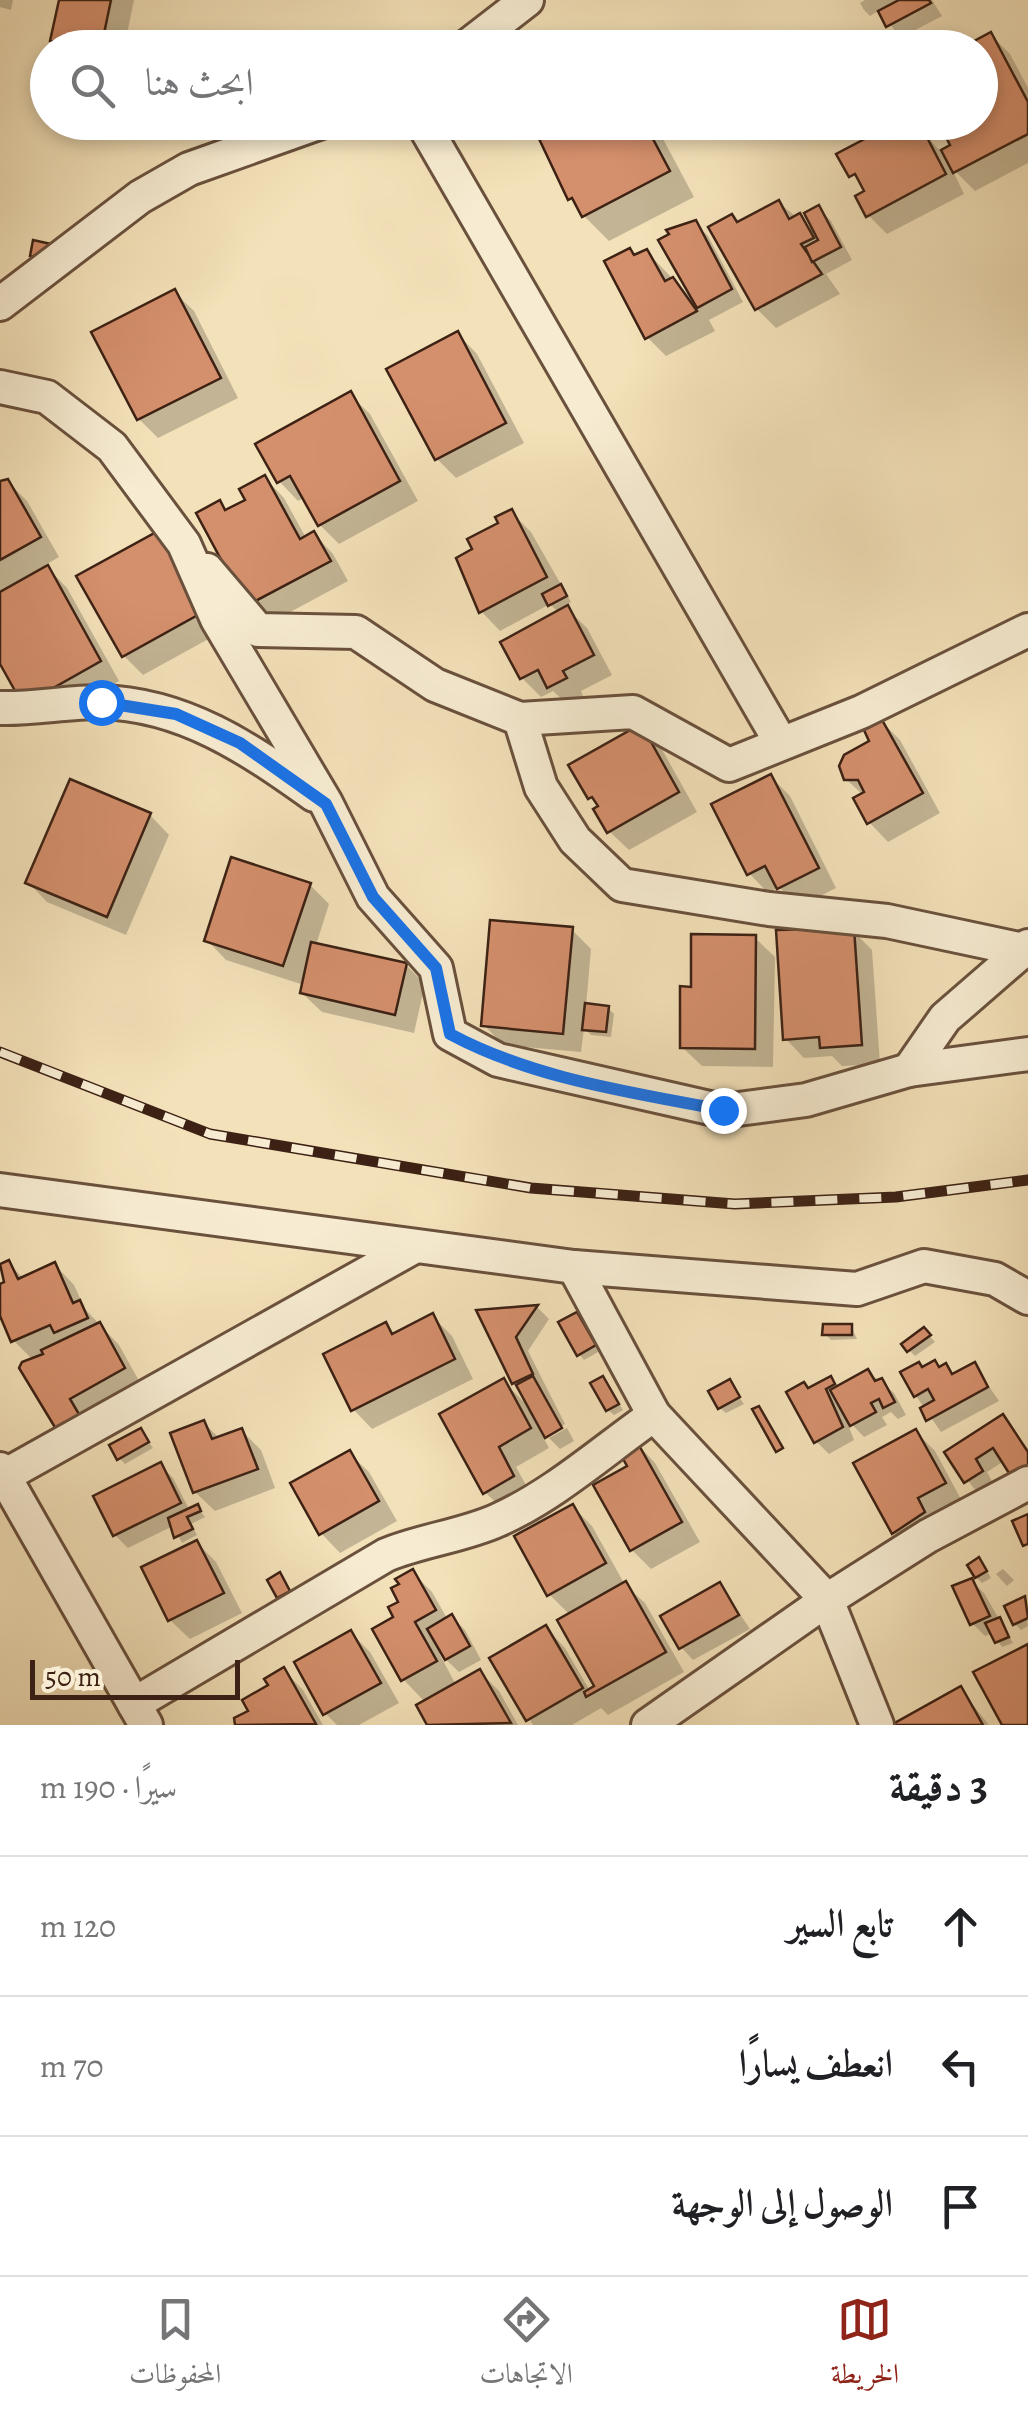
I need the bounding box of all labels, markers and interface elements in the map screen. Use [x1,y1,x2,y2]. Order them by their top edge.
search box [30,30,998,140]
text: ابحث هنا [145,56,254,108]
icon: search [65,58,120,113]
route start [79,680,125,726]
route end [701,1088,747,1134]
scale bar [30,1655,240,1700]
text: 50 m [45,1658,101,1696]
text: 3 دقيقة [889,1757,988,1814]
text: سيرًا · 190 m [40,1765,177,1809]
text: تابع السير [787,1897,893,1949]
icon: ahead [933,1899,988,1954]
text: 120 m [40,1904,116,1948]
text: انعطف يسارًا [739,2037,893,2089]
icon: left [933,2039,988,2094]
text: 70 m [40,2044,103,2088]
text: الوصول إلى الوجهة [672,2177,893,2229]
icon: arrive [933,2179,988,2234]
tab: المحفوظات [129,2292,221,2401]
tab: الاتجاهات [479,2292,573,2401]
tab: الخريطة [831,2292,899,2401]

